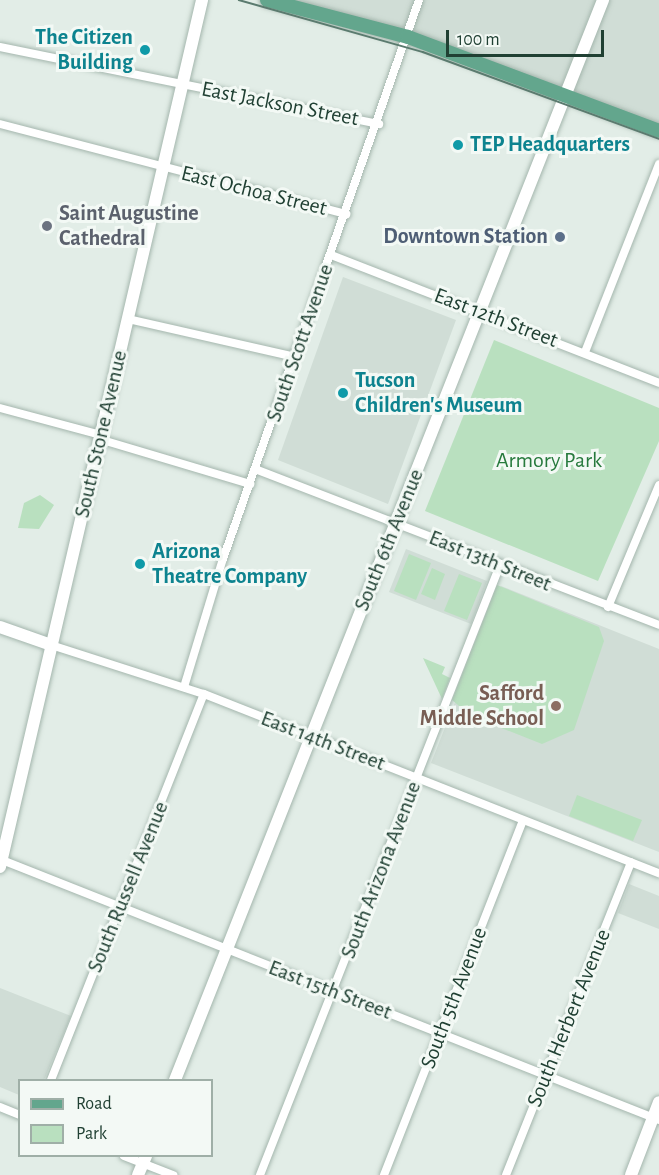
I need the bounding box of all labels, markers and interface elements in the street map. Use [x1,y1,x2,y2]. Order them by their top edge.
scale bar [449,18,606,56]
place label: The Citizen Building [35,24,133,76]
text: 100 m [457,31,500,49]
marker: The Citizen Building [138,43,152,57]
street label: East Jackson Street [199,76,361,132]
place label: TEP Headquarters [470,132,630,158]
marker: TEP Headquarters [451,138,465,152]
street label: East Ochoa Street [178,160,330,222]
place label: Saint Augustine Cathedral [59,200,199,252]
marker: Saint Augustine Cathedral [40,219,54,233]
place label: Downtown Station [383,224,548,250]
marker: Downtown Station [553,230,567,244]
street label: South Scott Avenue [261,261,339,425]
street label: East 12th Street [430,282,562,354]
street label: South Stone Avenue [69,348,133,520]
place label: Tucson Children's Museum [355,367,523,418]
marker: Tucson Children's Museum [336,386,350,400]
park label: Armory Park [496,448,602,474]
street label: South 6th Avenue [349,465,429,615]
street label: East 13th Street [425,524,555,598]
place label: Arizona Theatre Company [152,538,307,590]
marker: Arizona Theatre Company [133,557,147,571]
place label: Safford Middle School [420,680,544,732]
marker: Safford Middle School [549,699,563,713]
street label: East 14th Street [257,705,389,777]
street label: South Arizona Avenue [335,778,427,962]
street label: South Russell Avenue [82,798,174,976]
street label: South 5th Avenue [415,923,493,1073]
street label: South Herbert Avenue [521,925,617,1111]
street label: East 15th Street [265,954,395,1026]
legend [18,1079,213,1157]
text: Road [76,1095,112,1113]
text: Park [76,1125,107,1143]

